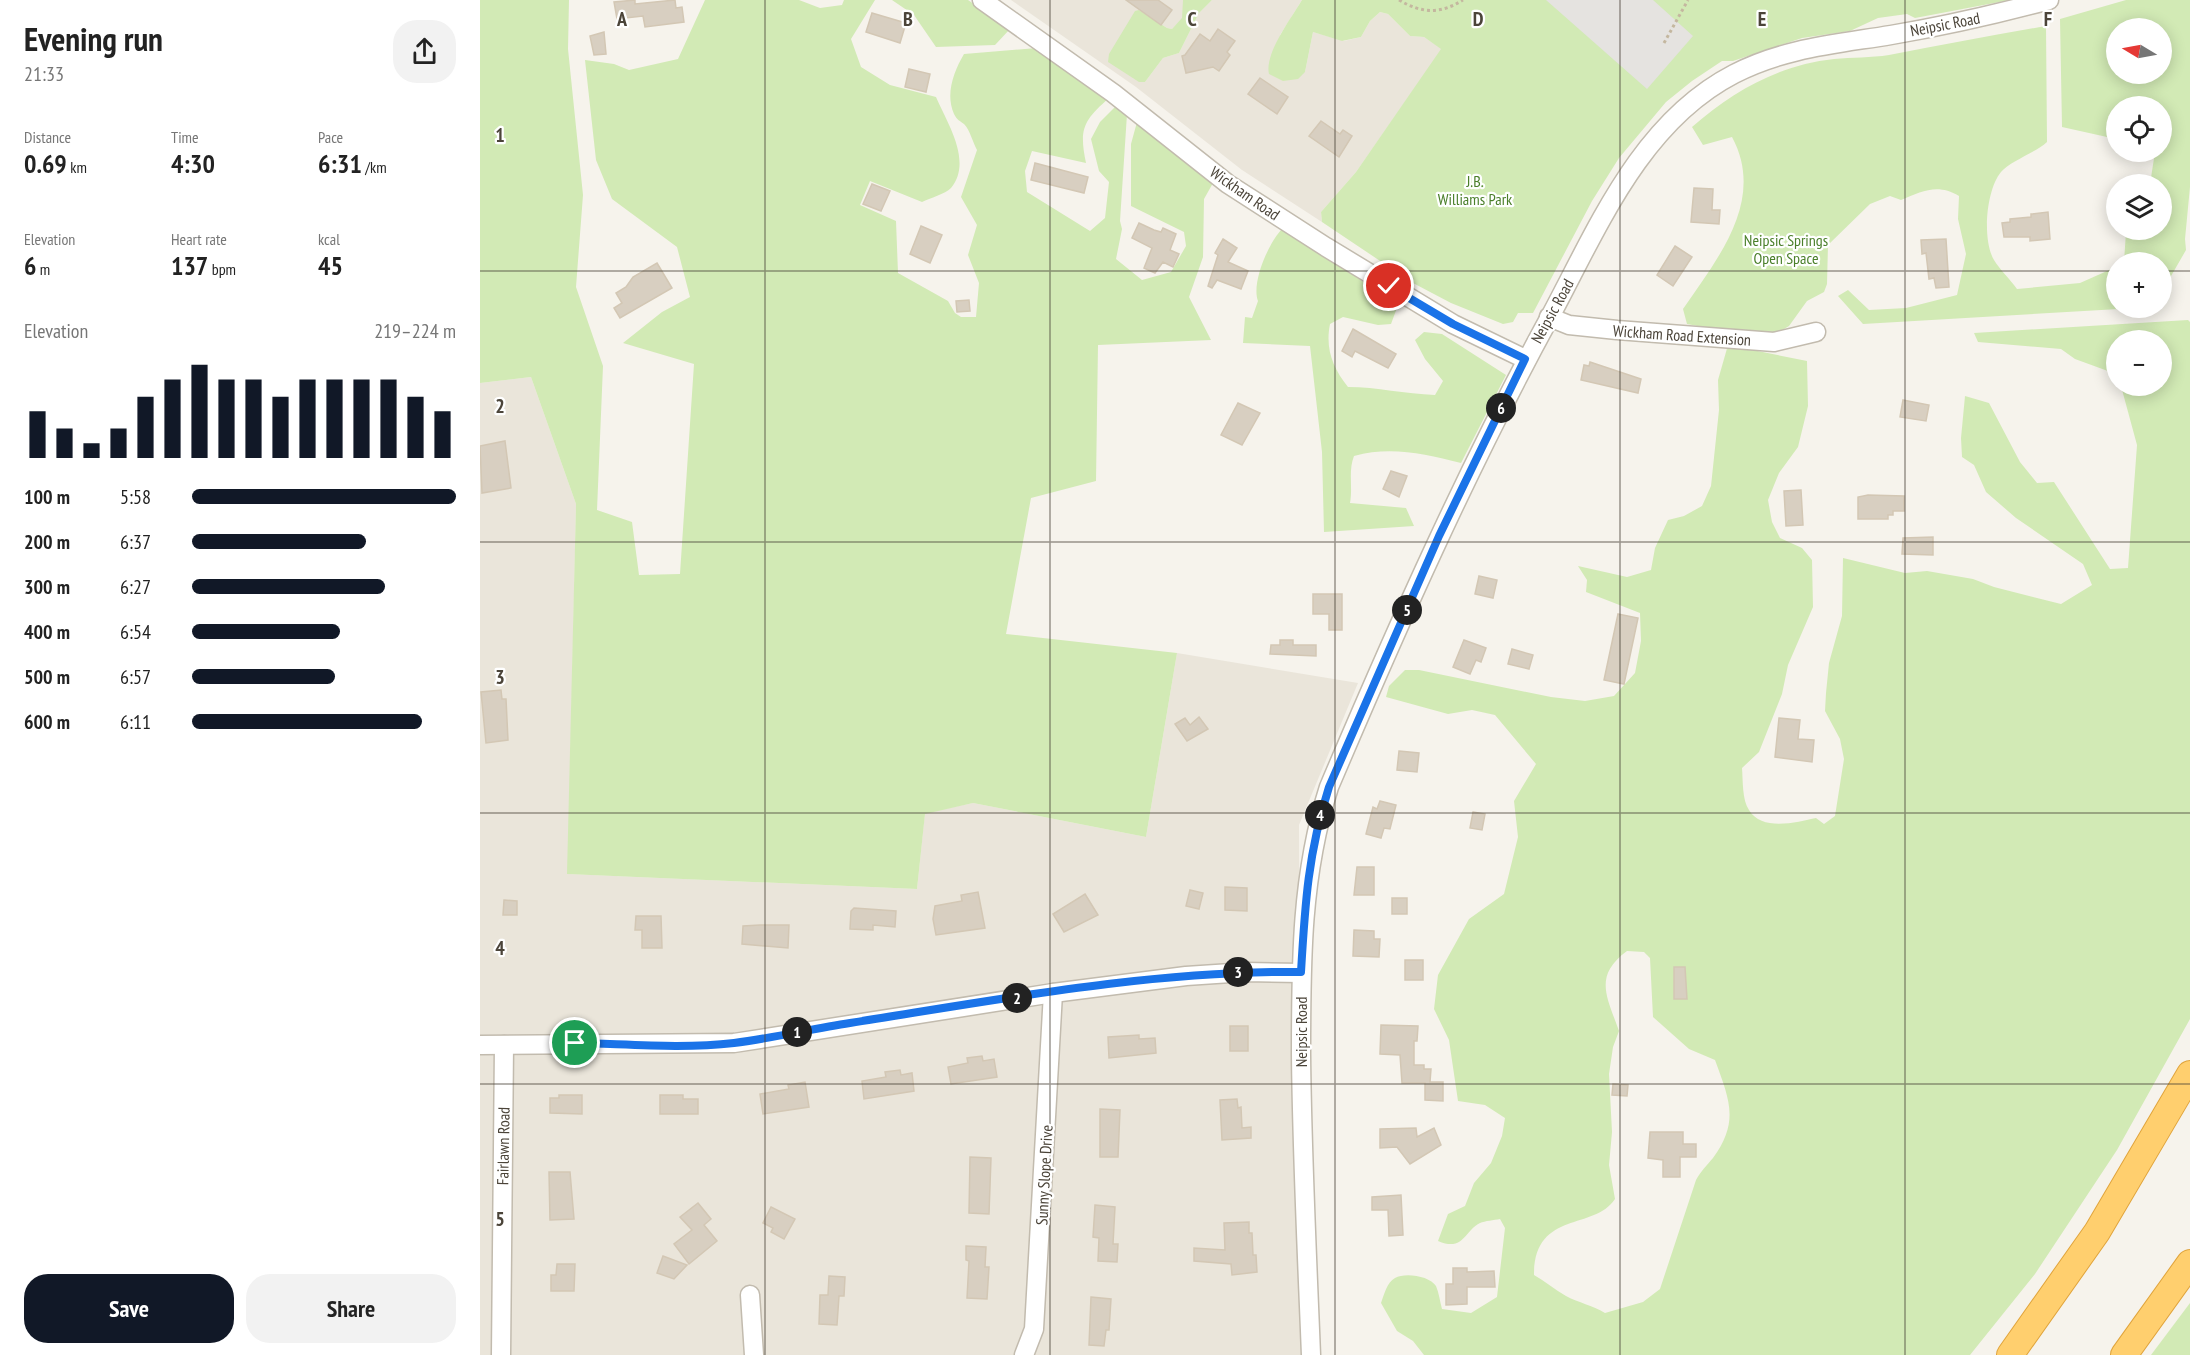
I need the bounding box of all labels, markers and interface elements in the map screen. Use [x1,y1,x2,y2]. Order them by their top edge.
text: A [616,6,628,32]
text: B [903,6,913,32]
text: C [1187,6,1197,32]
text: D [1473,6,1484,32]
text: E [1758,6,1766,32]
text: F [2044,6,2052,32]
street label: Neipsic Road [1908,7,1982,41]
text: Evening run [24,17,163,60]
north arrow [2106,18,2172,84]
map controls [2106,18,2172,396]
button: share [393,20,456,83]
text: 21:33 [24,61,64,87]
button: locate [2106,96,2172,162]
text: 1 [495,122,505,148]
text: Distance [24,127,71,147]
text: Time [171,127,199,147]
text: Pace [318,127,343,147]
text: 0.69 [24,147,67,180]
text: 4:30 [171,147,215,180]
text: 6:31 [318,147,362,180]
text: km [67,157,87,177]
text: /km [362,157,387,177]
street label: Wickham Road [1206,162,1284,224]
park label: J.B. Williams Park [1438,171,1513,209]
button: layers [2106,174,2172,240]
text: Elevation [24,229,75,249]
text: Heart rate [171,229,227,249]
text: kcal [318,229,340,249]
park label: Neipsic Springs Open Space [1744,230,1828,268]
text: 6 [24,249,36,282]
text: 137 [171,249,208,282]
text: 45 [318,249,343,282]
button: + [2106,252,2172,318]
text: m [36,259,50,279]
text: bpm [208,259,236,279]
pin [1363,260,1414,311]
icon: check [1372,269,1405,302]
street label: Neipsic Road [1526,275,1578,347]
text: Elevation [24,318,88,344]
text: 219–224 m [374,318,456,344]
street label: Wickham Road Extension [1612,320,1752,350]
button: − [2106,330,2172,396]
text: 2 [495,393,505,419]
pin: 6 [1486,393,1516,423]
text: 6 [1497,398,1505,418]
text: 100 m [24,484,70,510]
text: 5:58 [120,484,151,510]
text: 200 m [24,529,70,555]
text: 6:37 [120,529,151,555]
text: 300 m [24,574,70,600]
text: 6:27 [120,574,151,600]
pin: 5 [1392,595,1422,625]
text: 5 [1403,600,1411,620]
text: 400 m [24,619,70,645]
text: 6:54 [120,619,151,645]
text: 500 m [24,664,70,690]
text: 6:57 [120,664,151,690]
text: 3 [495,664,505,690]
text: 600 m [24,709,70,735]
text: 6:11 [120,709,151,735]
pin: 4 [1305,800,1335,830]
text: 4 [1316,805,1324,825]
text: 4 [495,935,505,961]
pin: 3 [1223,957,1253,987]
text: 3 [1234,962,1242,982]
pin: 2 [1002,983,1032,1013]
text: 2 [1013,988,1021,1008]
street label: Neipsic Road [1291,997,1311,1067]
pin [549,1017,600,1068]
pin: 1 [782,1017,812,1047]
text: 1 [793,1022,801,1042]
icon: arrive [558,1026,591,1059]
street label: Fairlawn Road [492,1107,514,1185]
street label: Sunny Slope Drive [1031,1124,1057,1226]
text: 5 [495,1206,505,1232]
button: Save [24,1274,234,1343]
button: Share [246,1274,456,1343]

